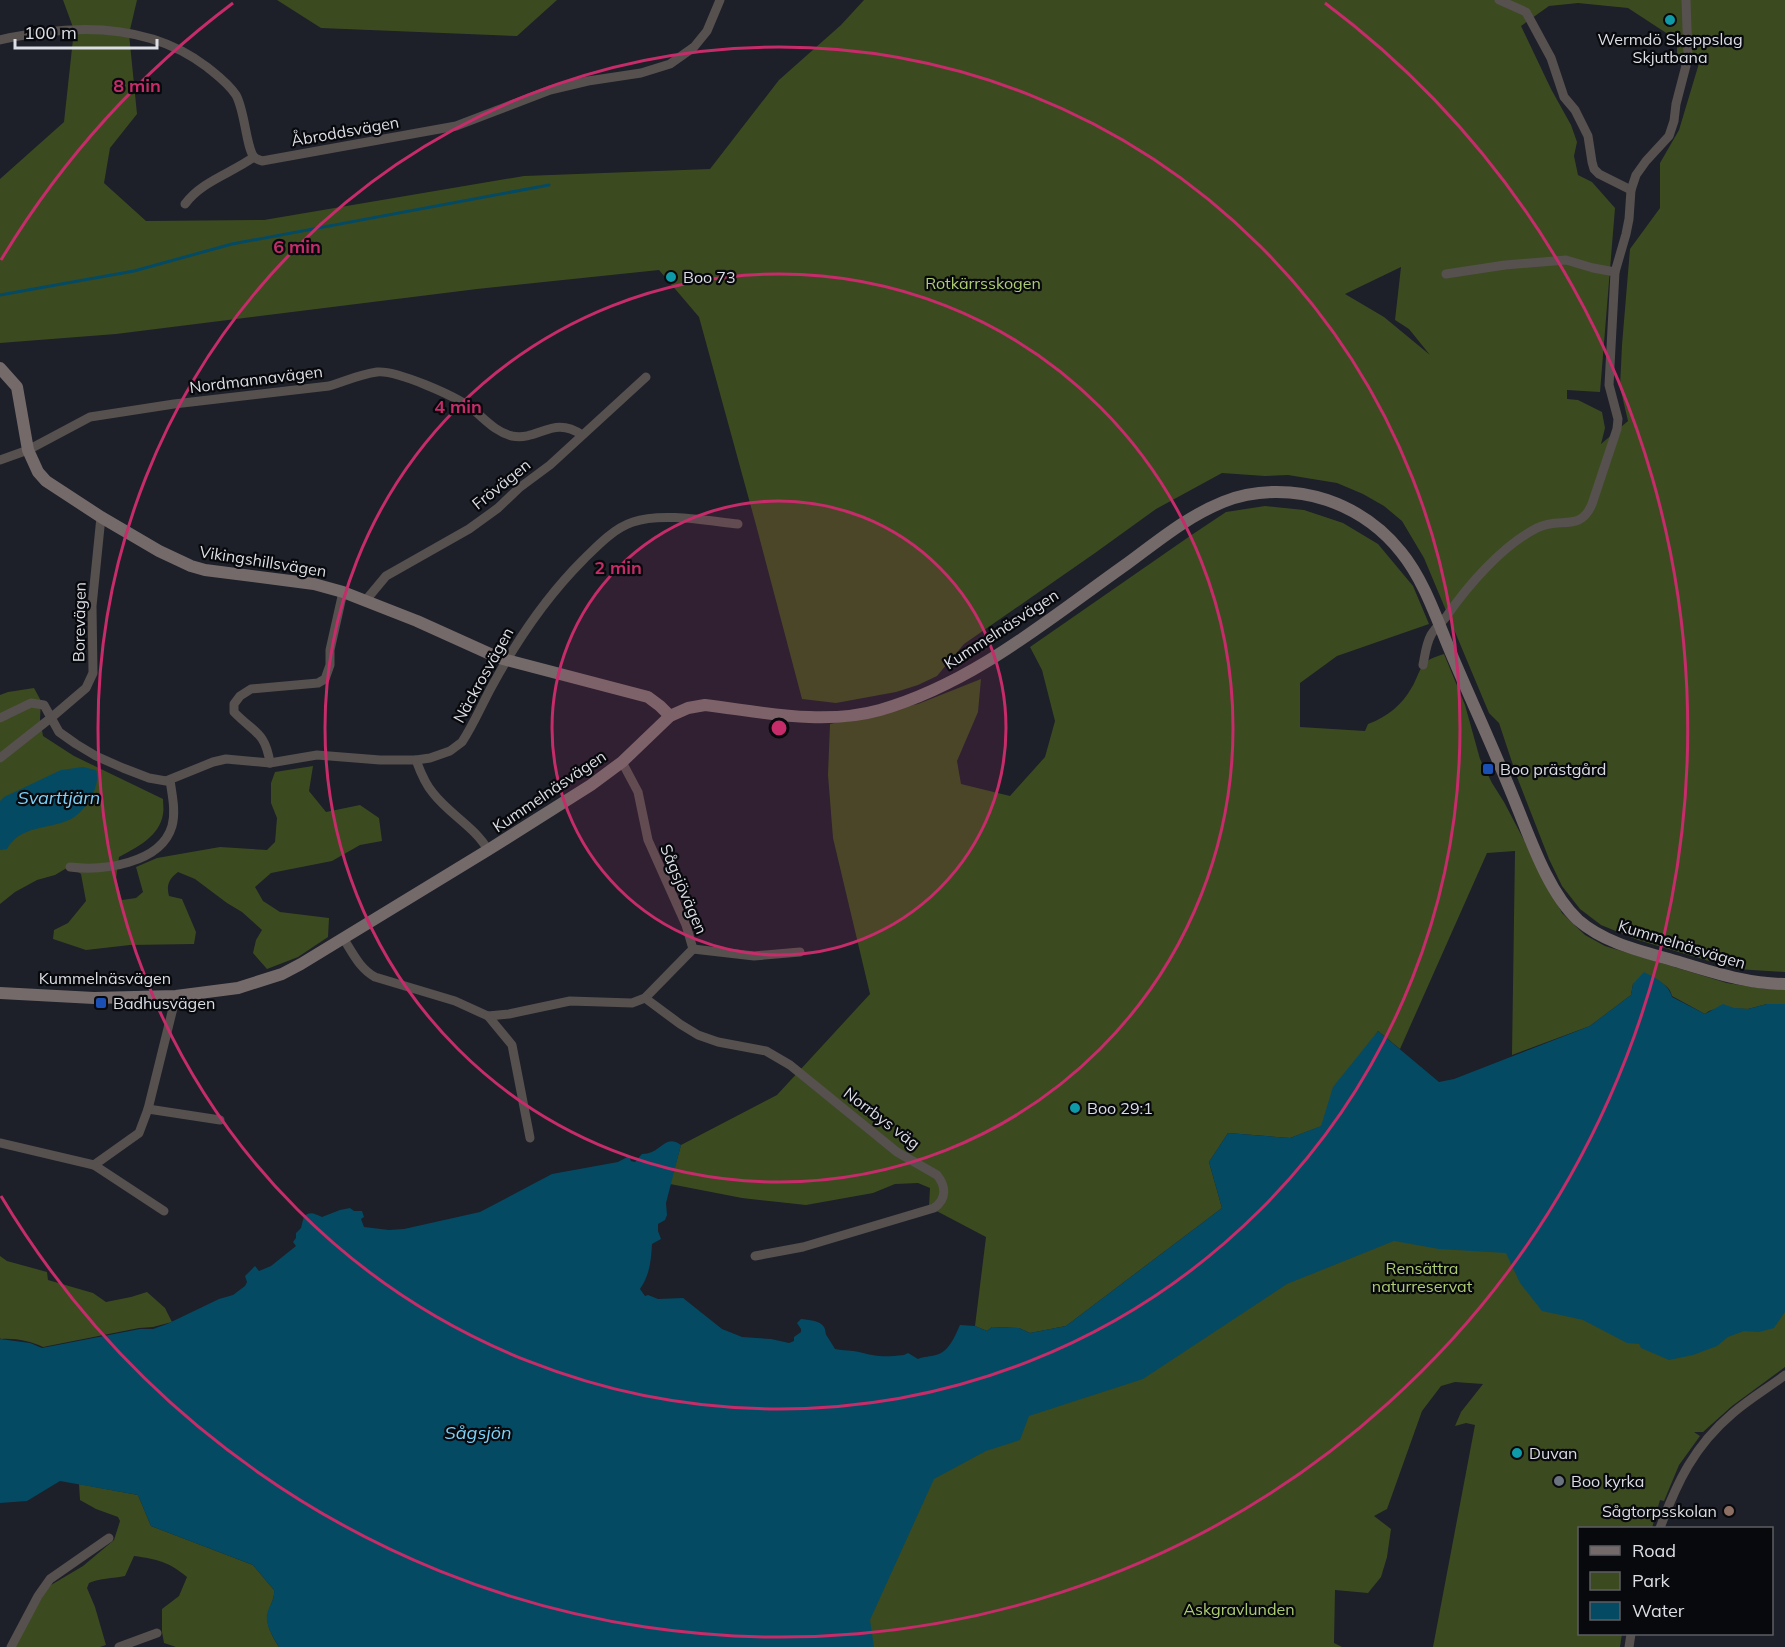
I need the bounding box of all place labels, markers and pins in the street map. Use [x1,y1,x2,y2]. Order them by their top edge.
marker: Wermdö Skeppslag Skjutbana [1663,13,1677,27]
place label: Wermdö Skeppslag Skjutbana [1597,29,1743,67]
place label: Boo 73 [683,267,736,287]
marker: Boo 73 [664,270,678,284]
centre of rings [769,718,789,738]
place label: Boo prästgård [1500,759,1606,779]
marker: Boo prästgård [1481,762,1495,776]
place label: Badhusvägen [113,993,215,1013]
marker: Badhusvägen [94,996,108,1010]
place label: Boo 29:1 [1087,1098,1153,1118]
marker: Boo 29:1 [1068,1101,1082,1115]
place label: Duvan [1529,1443,1578,1463]
marker: Duvan [1510,1446,1524,1460]
place label: Boo kyrka [1571,1471,1644,1491]
marker: Boo kyrka [1552,1474,1566,1488]
place label: Sågtorpsskolan [1602,1501,1717,1521]
marker: Sågtorpsskolan [1722,1504,1736,1518]

